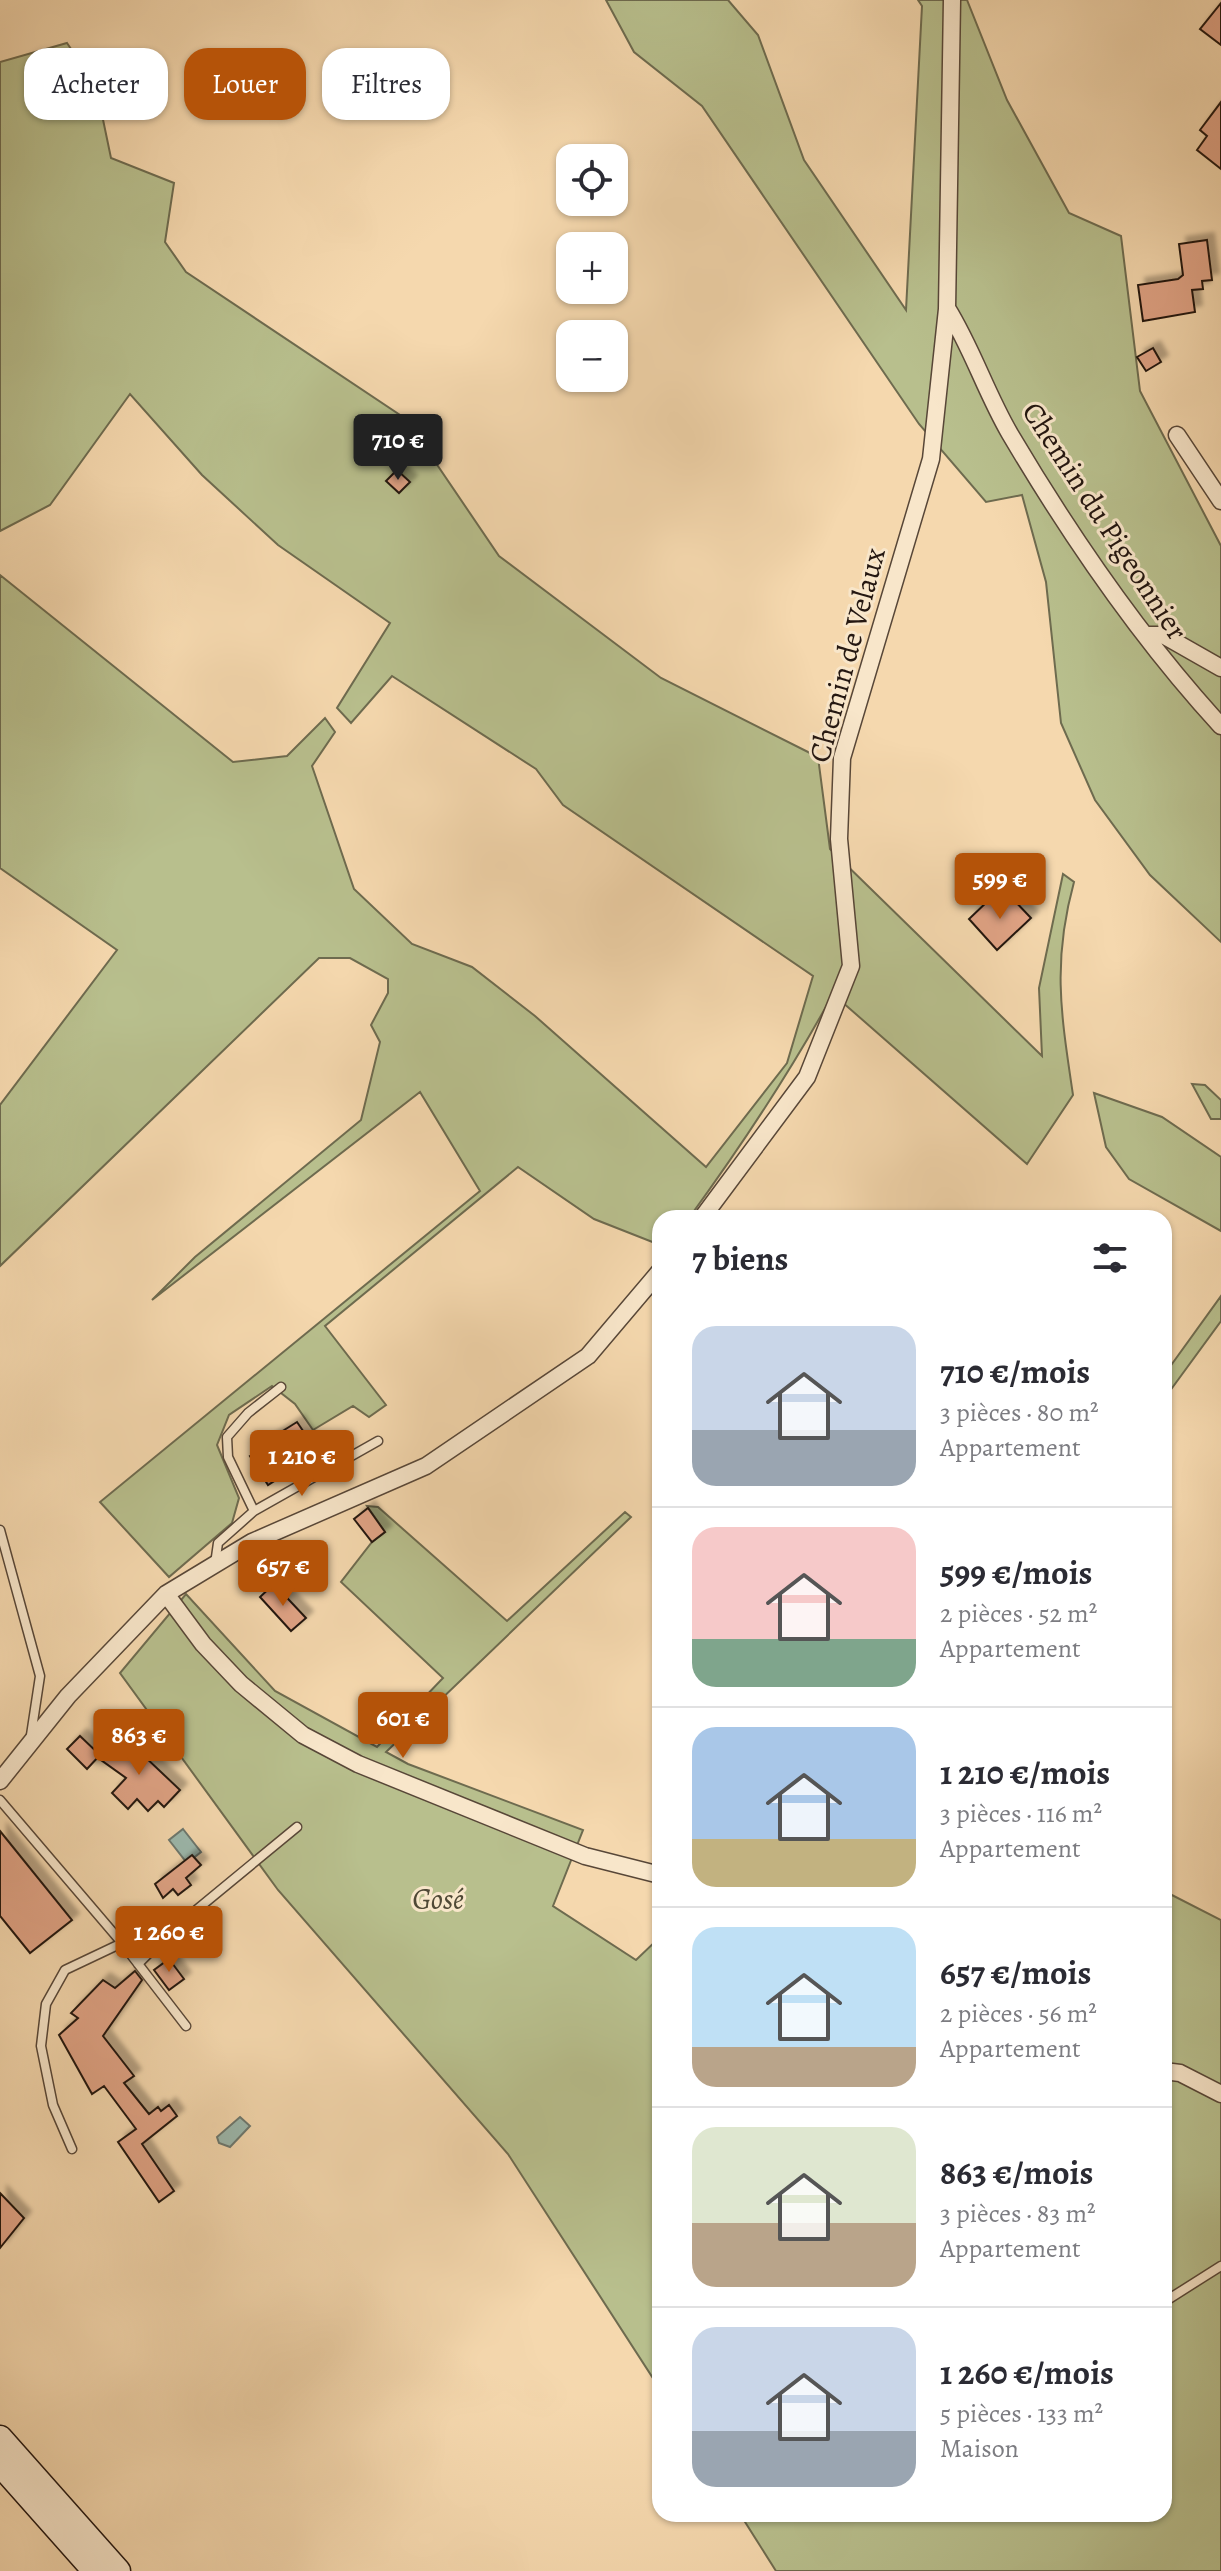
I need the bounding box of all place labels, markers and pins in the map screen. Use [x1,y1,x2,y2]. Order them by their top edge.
pin: 710 € [342,414,454,482]
pin: 599 € [944,853,1056,921]
pin: 1 210 € [228,1430,376,1498]
pin: 657 € [227,1540,339,1608]
pin: 601 € [347,1692,459,1760]
pin: 863 € [83,1709,195,1777]
pin: 1 260 € [95,1906,243,1974]

